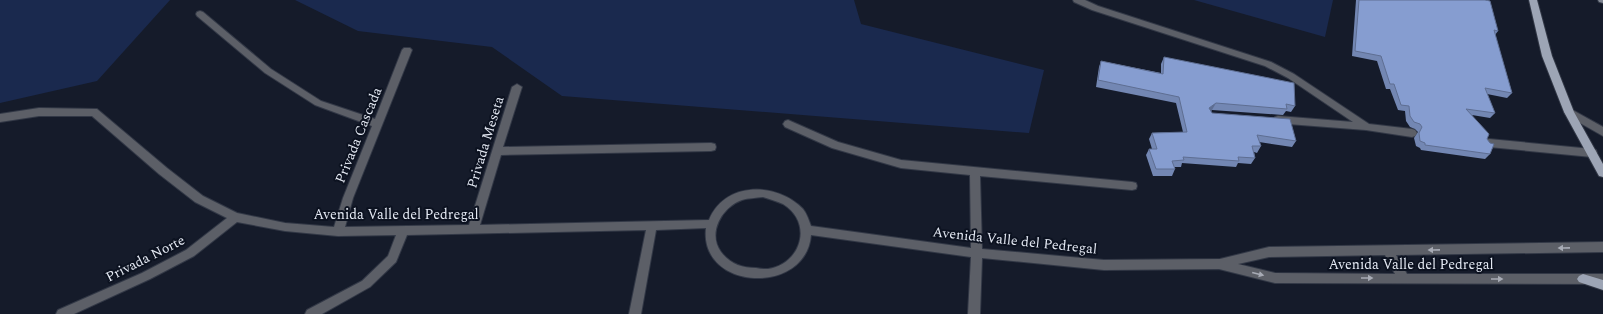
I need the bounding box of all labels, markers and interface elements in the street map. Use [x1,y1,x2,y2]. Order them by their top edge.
street label: Privada Cascada [330,84,387,186]
street label: Privada Meseta [462,93,509,191]
street label: Avenida Valle del Pedregal [313,204,479,225]
street label: Avenida Valle del Pedregal [932,221,1098,260]
street label: Privada Norte [102,229,189,287]
one-way arrow [1557,245,1570,251]
one-way arrow [1427,247,1440,253]
street label: Avenida Valle del Pedregal [1328,254,1494,275]
one-way arrow [1252,271,1264,277]
one-way arrow [1361,275,1373,282]
one-way arrow [1491,276,1504,282]

